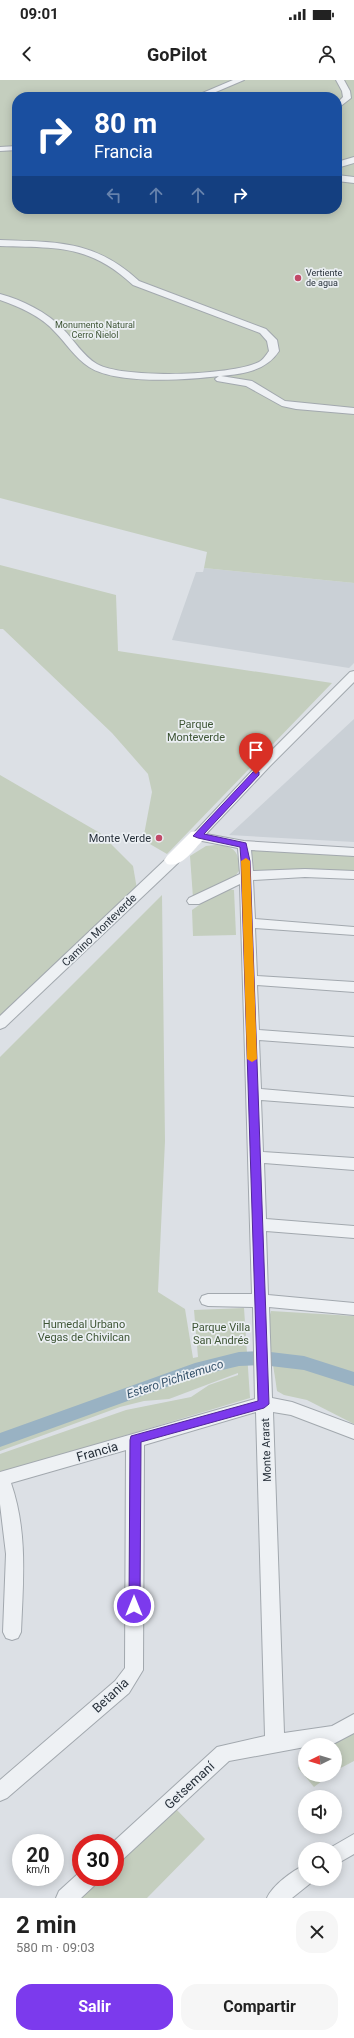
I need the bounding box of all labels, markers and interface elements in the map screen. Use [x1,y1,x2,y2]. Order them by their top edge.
text: 09:01 [20,5,59,23]
icon: back [16,43,38,65]
icon: person [316,43,338,65]
text: GoPilot [147,44,207,65]
text: 80 m [94,107,157,140]
icon: right [28,108,80,160]
text: Francia [94,141,153,162]
icon: left [103,184,125,206]
icon: ahead [145,184,167,206]
icon: ahead [187,184,209,206]
icon: right [229,184,251,206]
place label: Vertiente de agua [306,268,342,288]
marker: Vertiente de agua [293,273,303,283]
park label: Monumento Natural Cerro Ñielol [55,320,135,340]
park label: Parque Monteverde [167,718,225,744]
pin [239,733,273,774]
icon: arrive [245,739,267,761]
place label: Monte Verde [89,832,151,845]
marker: Monte Verde [154,833,164,843]
street label: Camino Monteverde [59,891,139,969]
park label: Humedal Urbano Vegas de Chivilcan [38,1318,130,1344]
park label: Parque Villa San Andrés [192,1321,250,1347]
water label: Estero Pichitemuco [125,1357,225,1401]
street label: Monte Ararat [259,1417,274,1482]
street label: Francia [75,1438,120,1465]
position arrow [113,1585,155,1627]
street label: Betania [89,1675,131,1716]
north arrow [298,1738,342,1782]
map controls [298,1738,342,1886]
street label: Getsemaní [161,1758,218,1812]
button: sound [298,1790,342,1834]
speed limit sign: 30 [72,1834,124,1886]
button: search [298,1842,342,1886]
text: 20 [27,1843,49,1867]
text: km/h [26,1864,50,1875]
text: 2 min [16,1911,76,1939]
button: close [296,1911,338,1953]
text: 580 m · 09:03 [16,1940,95,1955]
button: Salir [16,1984,173,2030]
button: Compartir [181,1984,338,2030]

